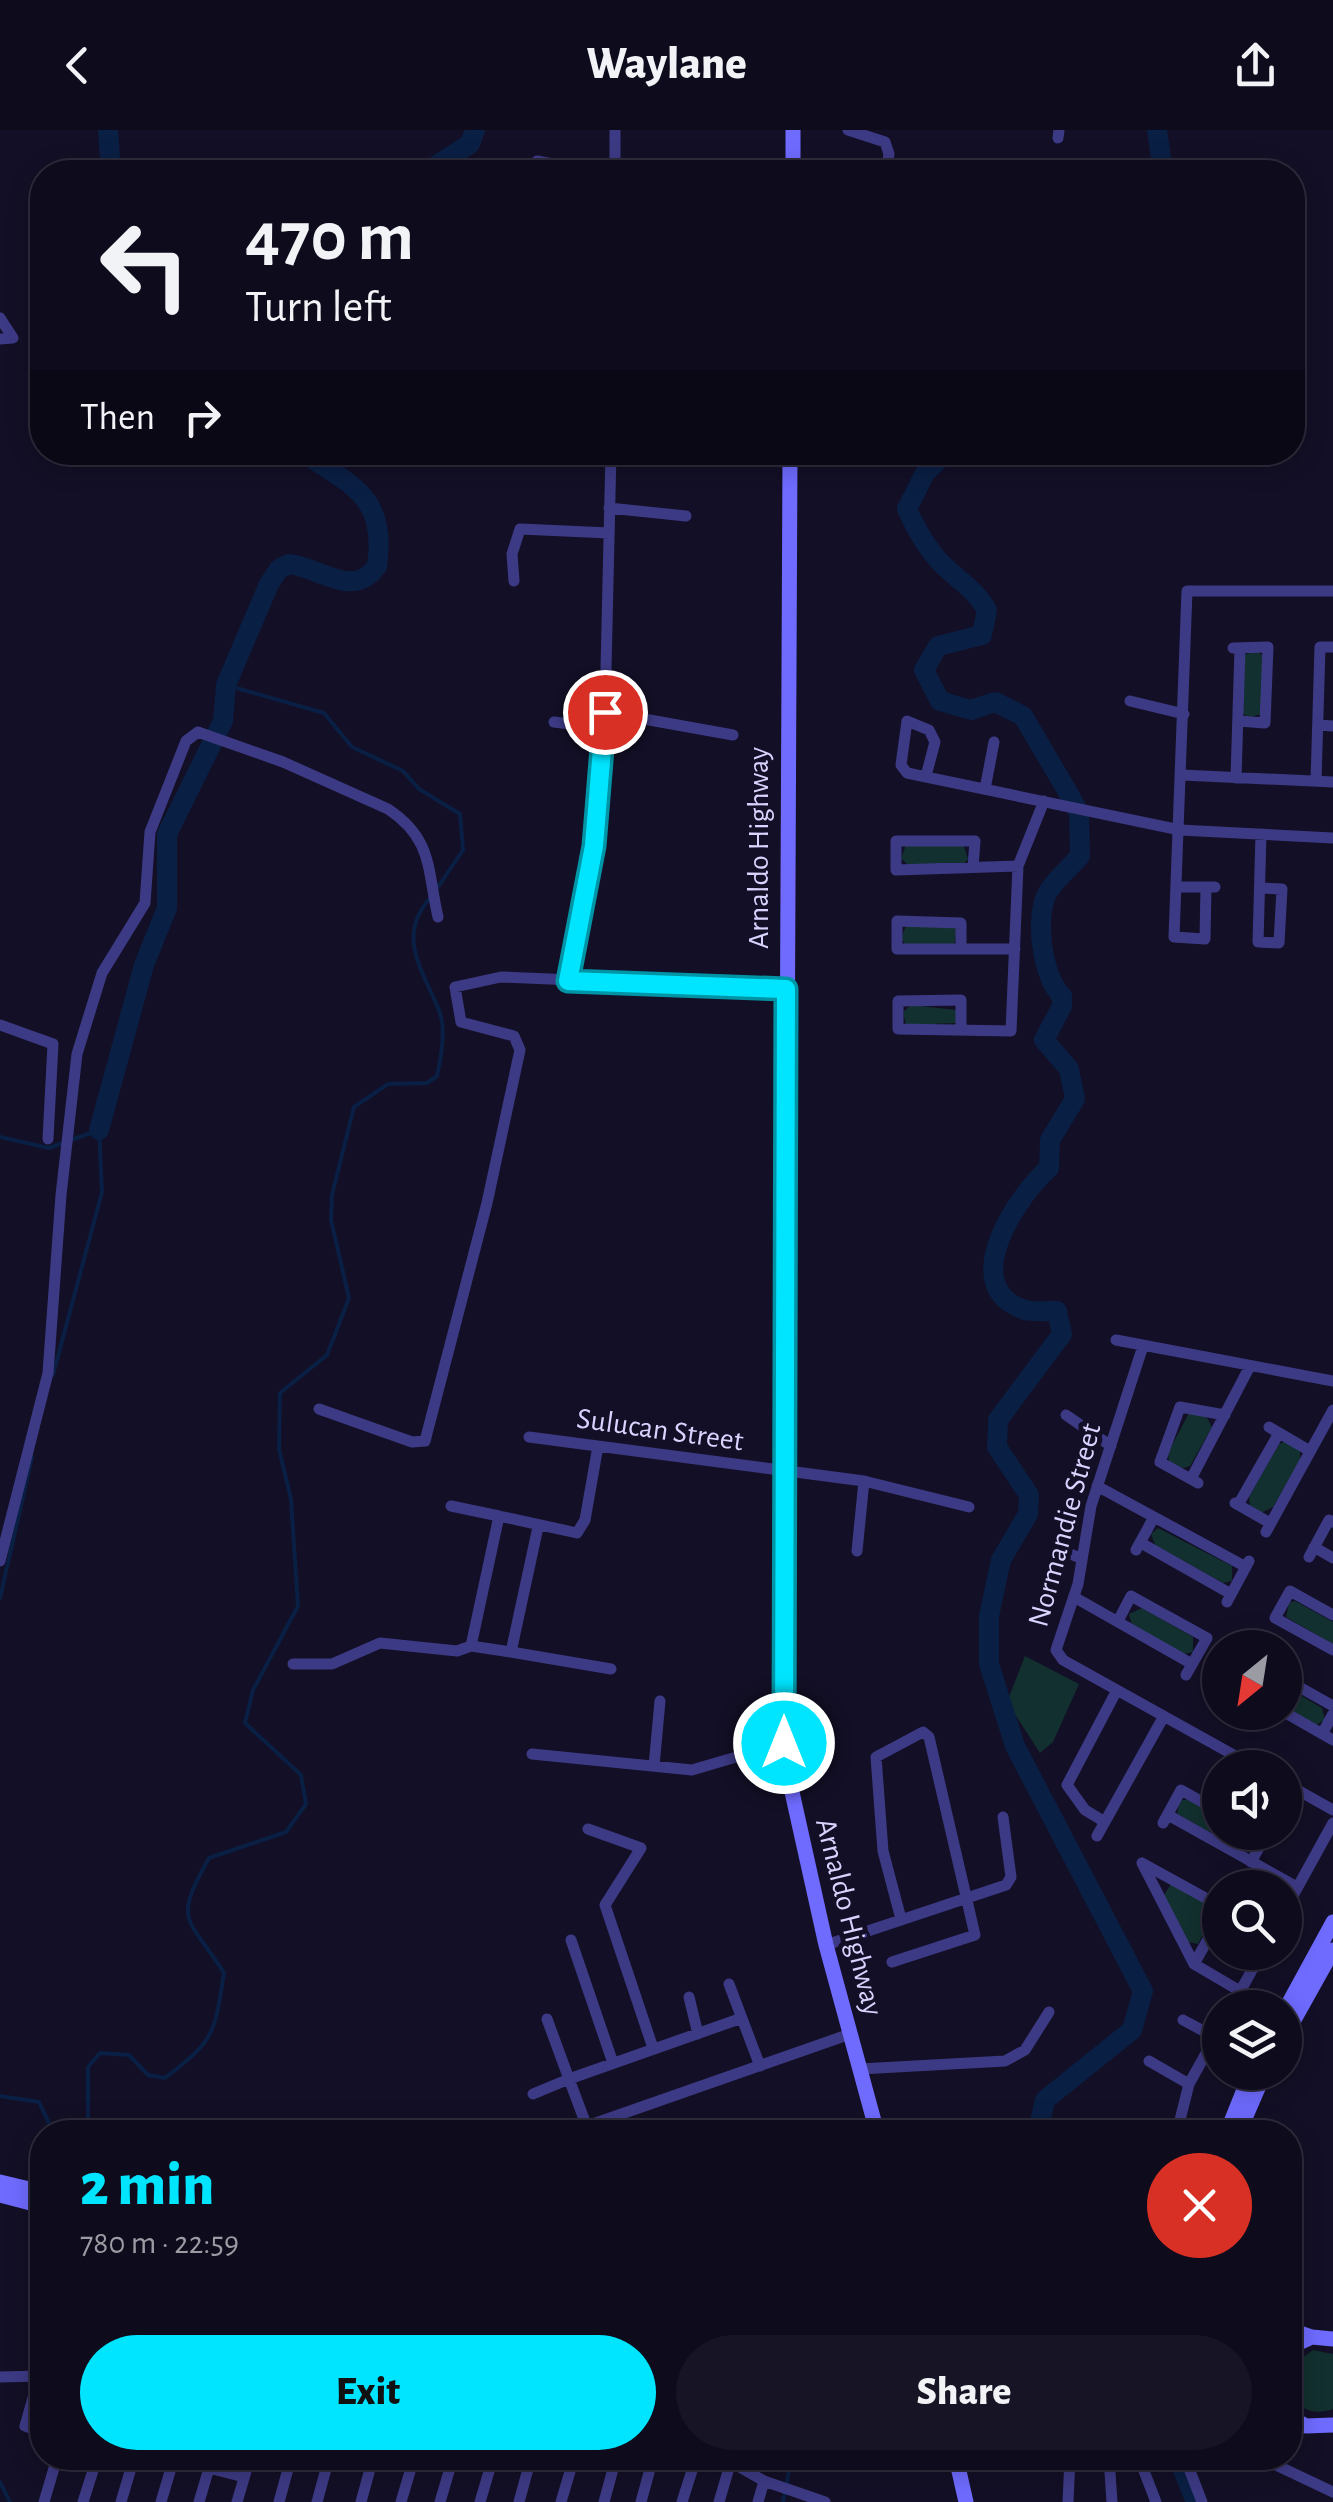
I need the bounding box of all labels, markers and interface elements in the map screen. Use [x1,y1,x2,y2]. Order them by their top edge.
icon: back [50,38,105,93]
icon: share [1228,38,1283,93]
text: Waylane [586,42,747,87]
icon: left [80,200,210,330]
text: 470 m [245,203,414,273]
text: Turn left [245,285,392,330]
icon: right [175,390,230,445]
text: Then [80,399,155,437]
pin [563,670,648,755]
icon: arrive [578,685,633,740]
street label: Arnaldo Highway [744,747,774,949]
street label: Sulucan Street [575,1403,746,1457]
street label: Normandie Street [1023,1420,1107,1630]
north arrow [1202,1630,1302,1730]
map controls [1202,1630,1302,2090]
position arrow [732,1691,836,1795]
button: sound [1202,1750,1302,1850]
street label: Arnaldo Highway [810,1815,888,2019]
button: search [1202,1870,1302,1970]
button: layers [1202,1990,1302,2090]
button: close [1147,2153,1252,2258]
text: 2 min [80,2156,214,2216]
text: 780 m · 22:59 [80,2227,239,2259]
button: Exit [80,2335,656,2450]
button: Share [676,2335,1252,2450]

